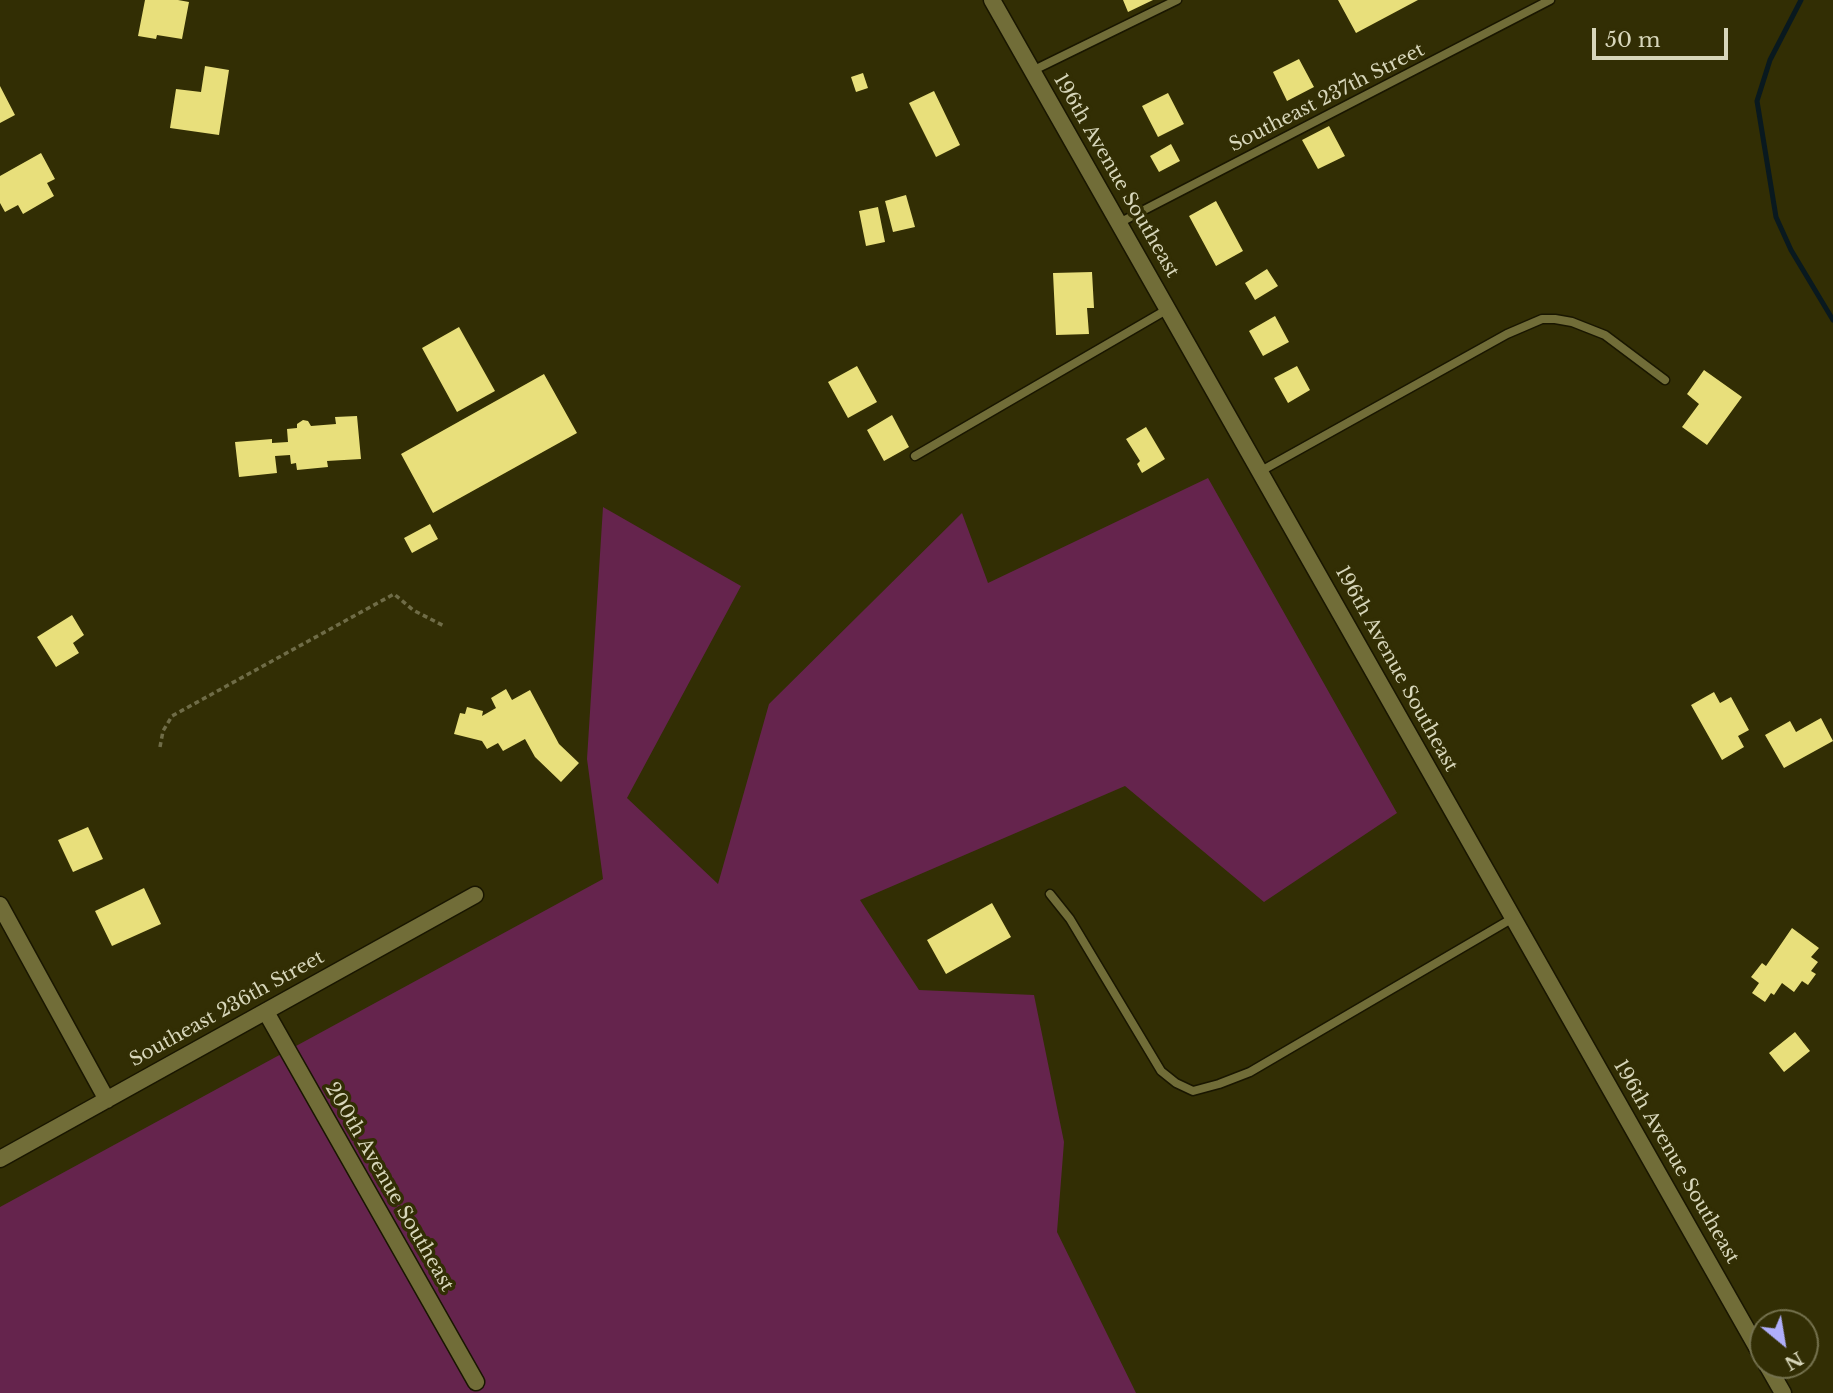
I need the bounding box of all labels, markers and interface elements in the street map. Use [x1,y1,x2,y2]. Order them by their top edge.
scale bar [1595,14,1731,58]
text: 50 m [1605,27,1660,53]
street label: Southeast 237th Street [1226,39,1428,157]
street label: 196th Avenue Southeast [1048,70,1184,282]
street label: 196th Avenue Southeast [1330,562,1462,776]
street label: Southeast 236th Street [126,946,328,1072]
street label: 196th Avenue Southeast [1608,1056,1744,1268]
street label: 200th Avenue Southeast [320,1079,458,1295]
north arrow [1749,1309,1819,1379]
text: N [1780,1346,1807,1375]

